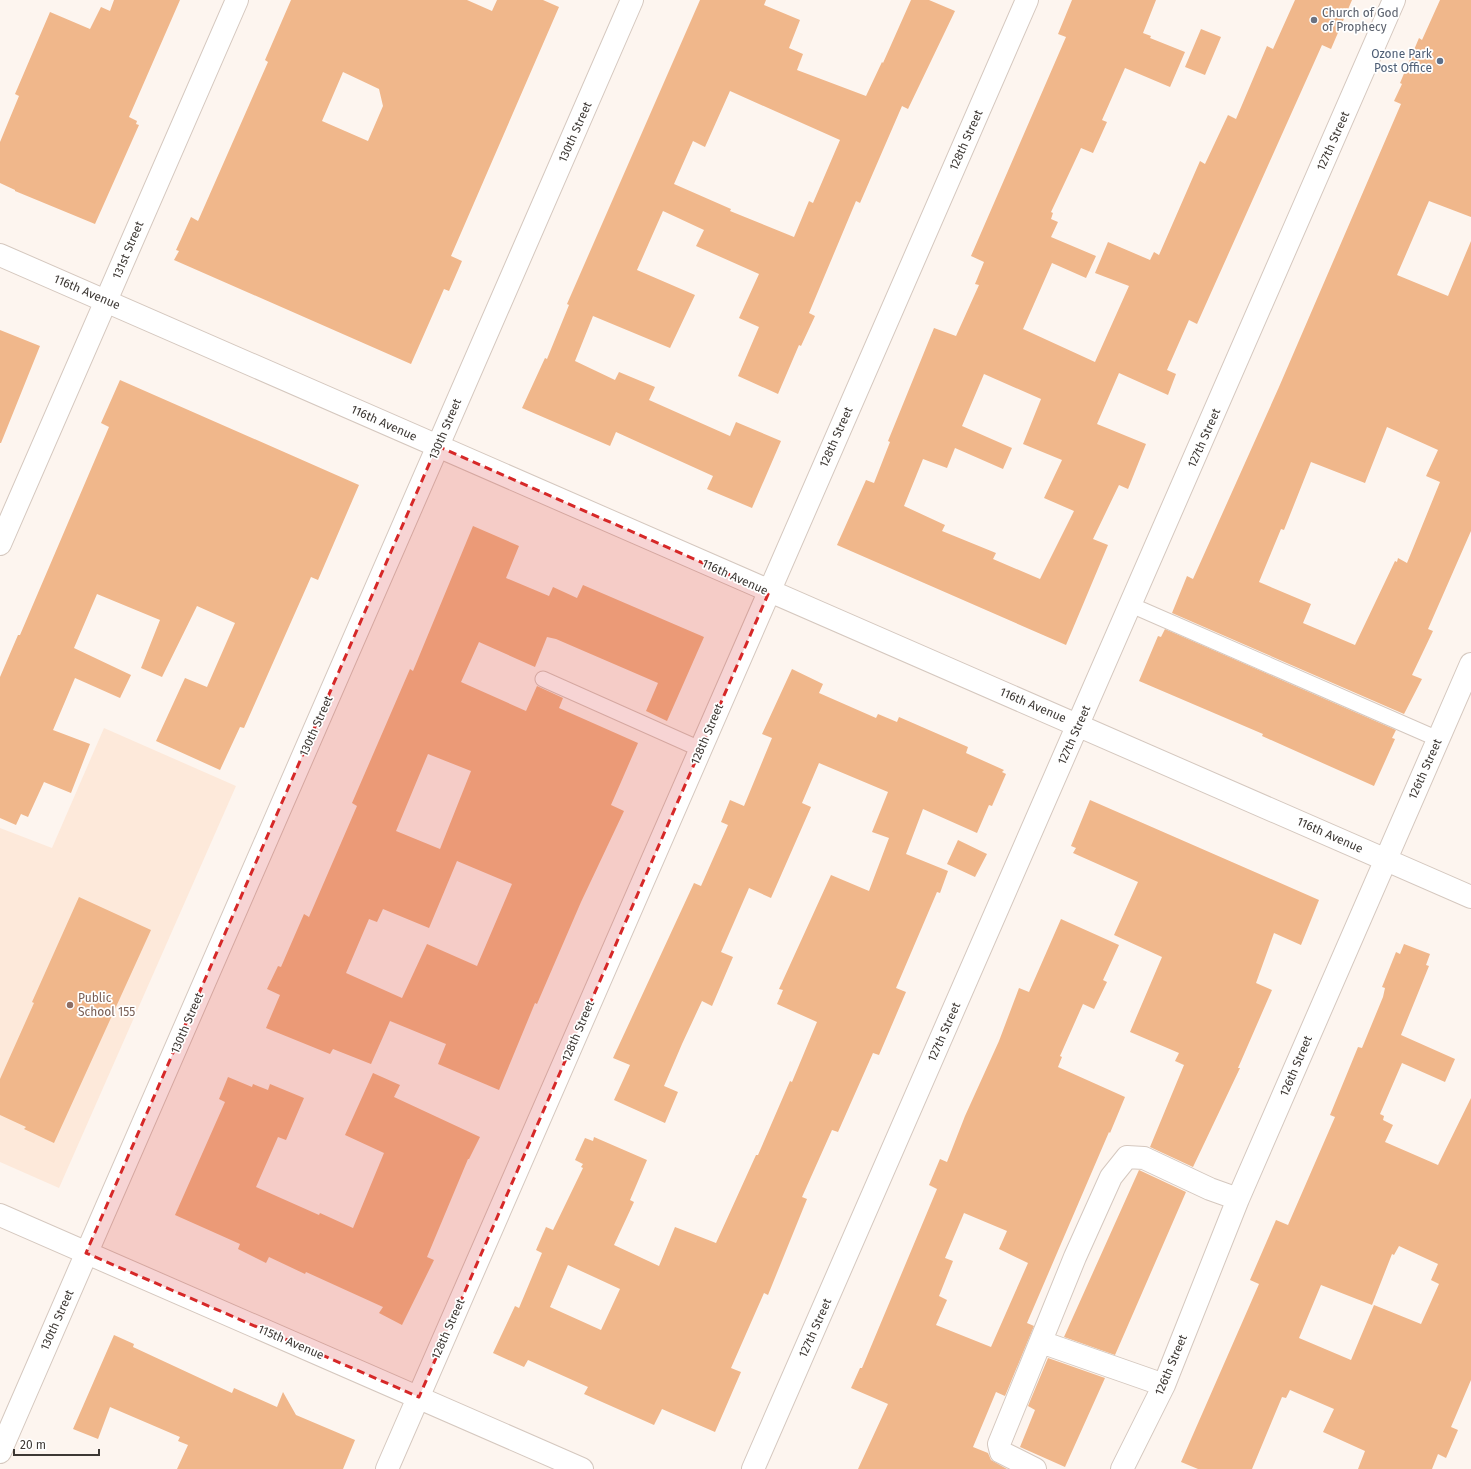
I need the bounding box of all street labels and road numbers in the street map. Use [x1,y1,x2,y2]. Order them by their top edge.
street label: 130th Street [555,99,595,165]
street label: 128th Street [946,107,986,172]
street label: 127th Street [1314,109,1353,173]
street label: 131st Street [109,218,147,281]
street label: 116th Avenue [52,272,122,312]
street label: 130th Street [426,396,464,462]
street label: 116th Avenue [349,402,419,444]
street label: 128th Street [816,404,856,469]
street label: 127th Street [1185,406,1224,470]
street label: 116th Avenue [700,556,770,598]
street label: 116th Avenue [998,685,1068,725]
street label: 130th Street [296,693,336,759]
street label: 128th Street [688,701,726,767]
street label: 127th Street [1055,703,1094,767]
street label: 126th Street [1405,736,1445,801]
street label: 116th Avenue [1295,814,1365,856]
street label: 130th Street [168,990,206,1056]
street label: 128th Street [559,998,597,1064]
street label: 127th Street [925,1000,964,1064]
street label: 126th Street [1277,1033,1315,1098]
street label: 130th Street [37,1287,77,1353]
street label: 128th Street [428,1296,468,1361]
street label: 127th Street [796,1296,835,1360]
street label: 115th Avenue [256,1322,326,1362]
street label: 126th Street [1152,1332,1190,1397]

